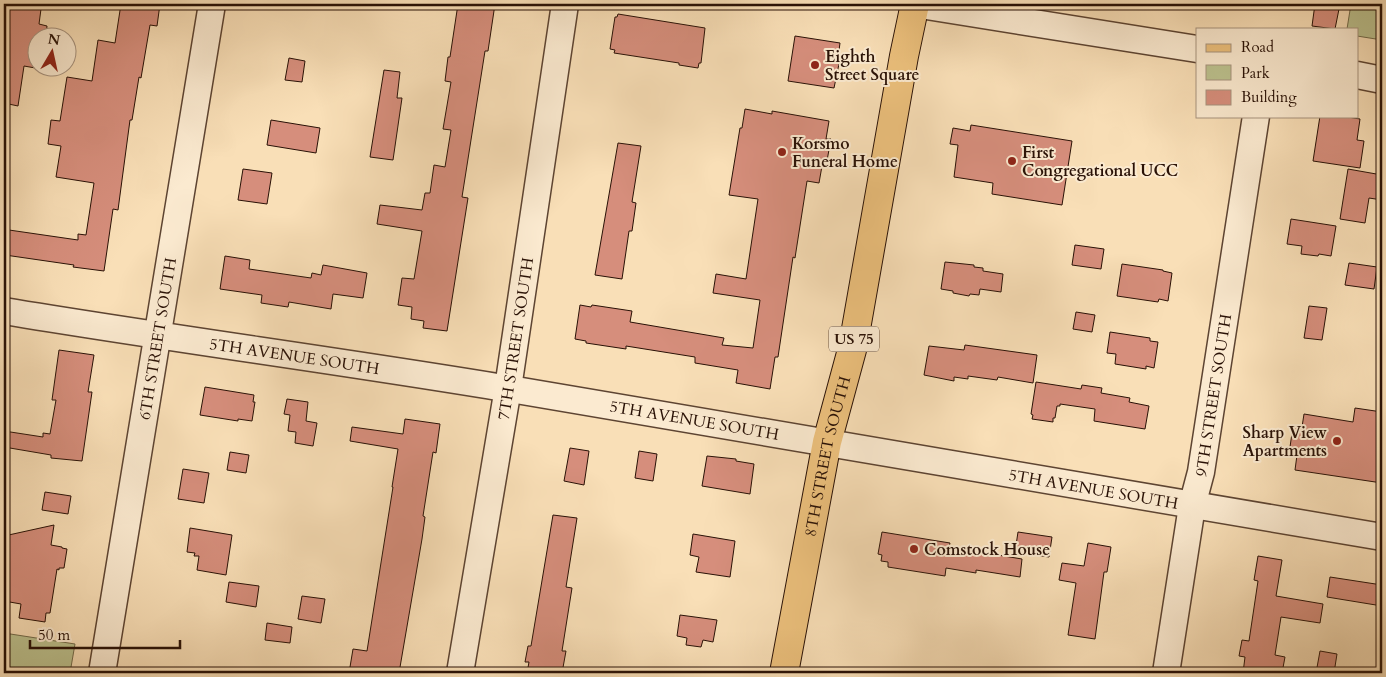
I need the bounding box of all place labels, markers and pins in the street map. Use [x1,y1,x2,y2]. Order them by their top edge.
place label: Eighth Street Square [825,46,919,86]
marker: Eighth Street Square [809,59,821,71]
place label: Korsmo Funeral Home [792,133,898,173]
place label: First Congregational UCC [1022,142,1178,182]
marker: Korsmo Funeral Home [776,146,788,158]
marker: First Congregational UCC [1006,155,1018,167]
place label: Sharp View Apartments [1242,422,1328,462]
marker: Sharp View Apartments [1331,435,1343,447]
place label: Comstock House [924,539,1050,561]
marker: Comstock House [908,543,920,555]

